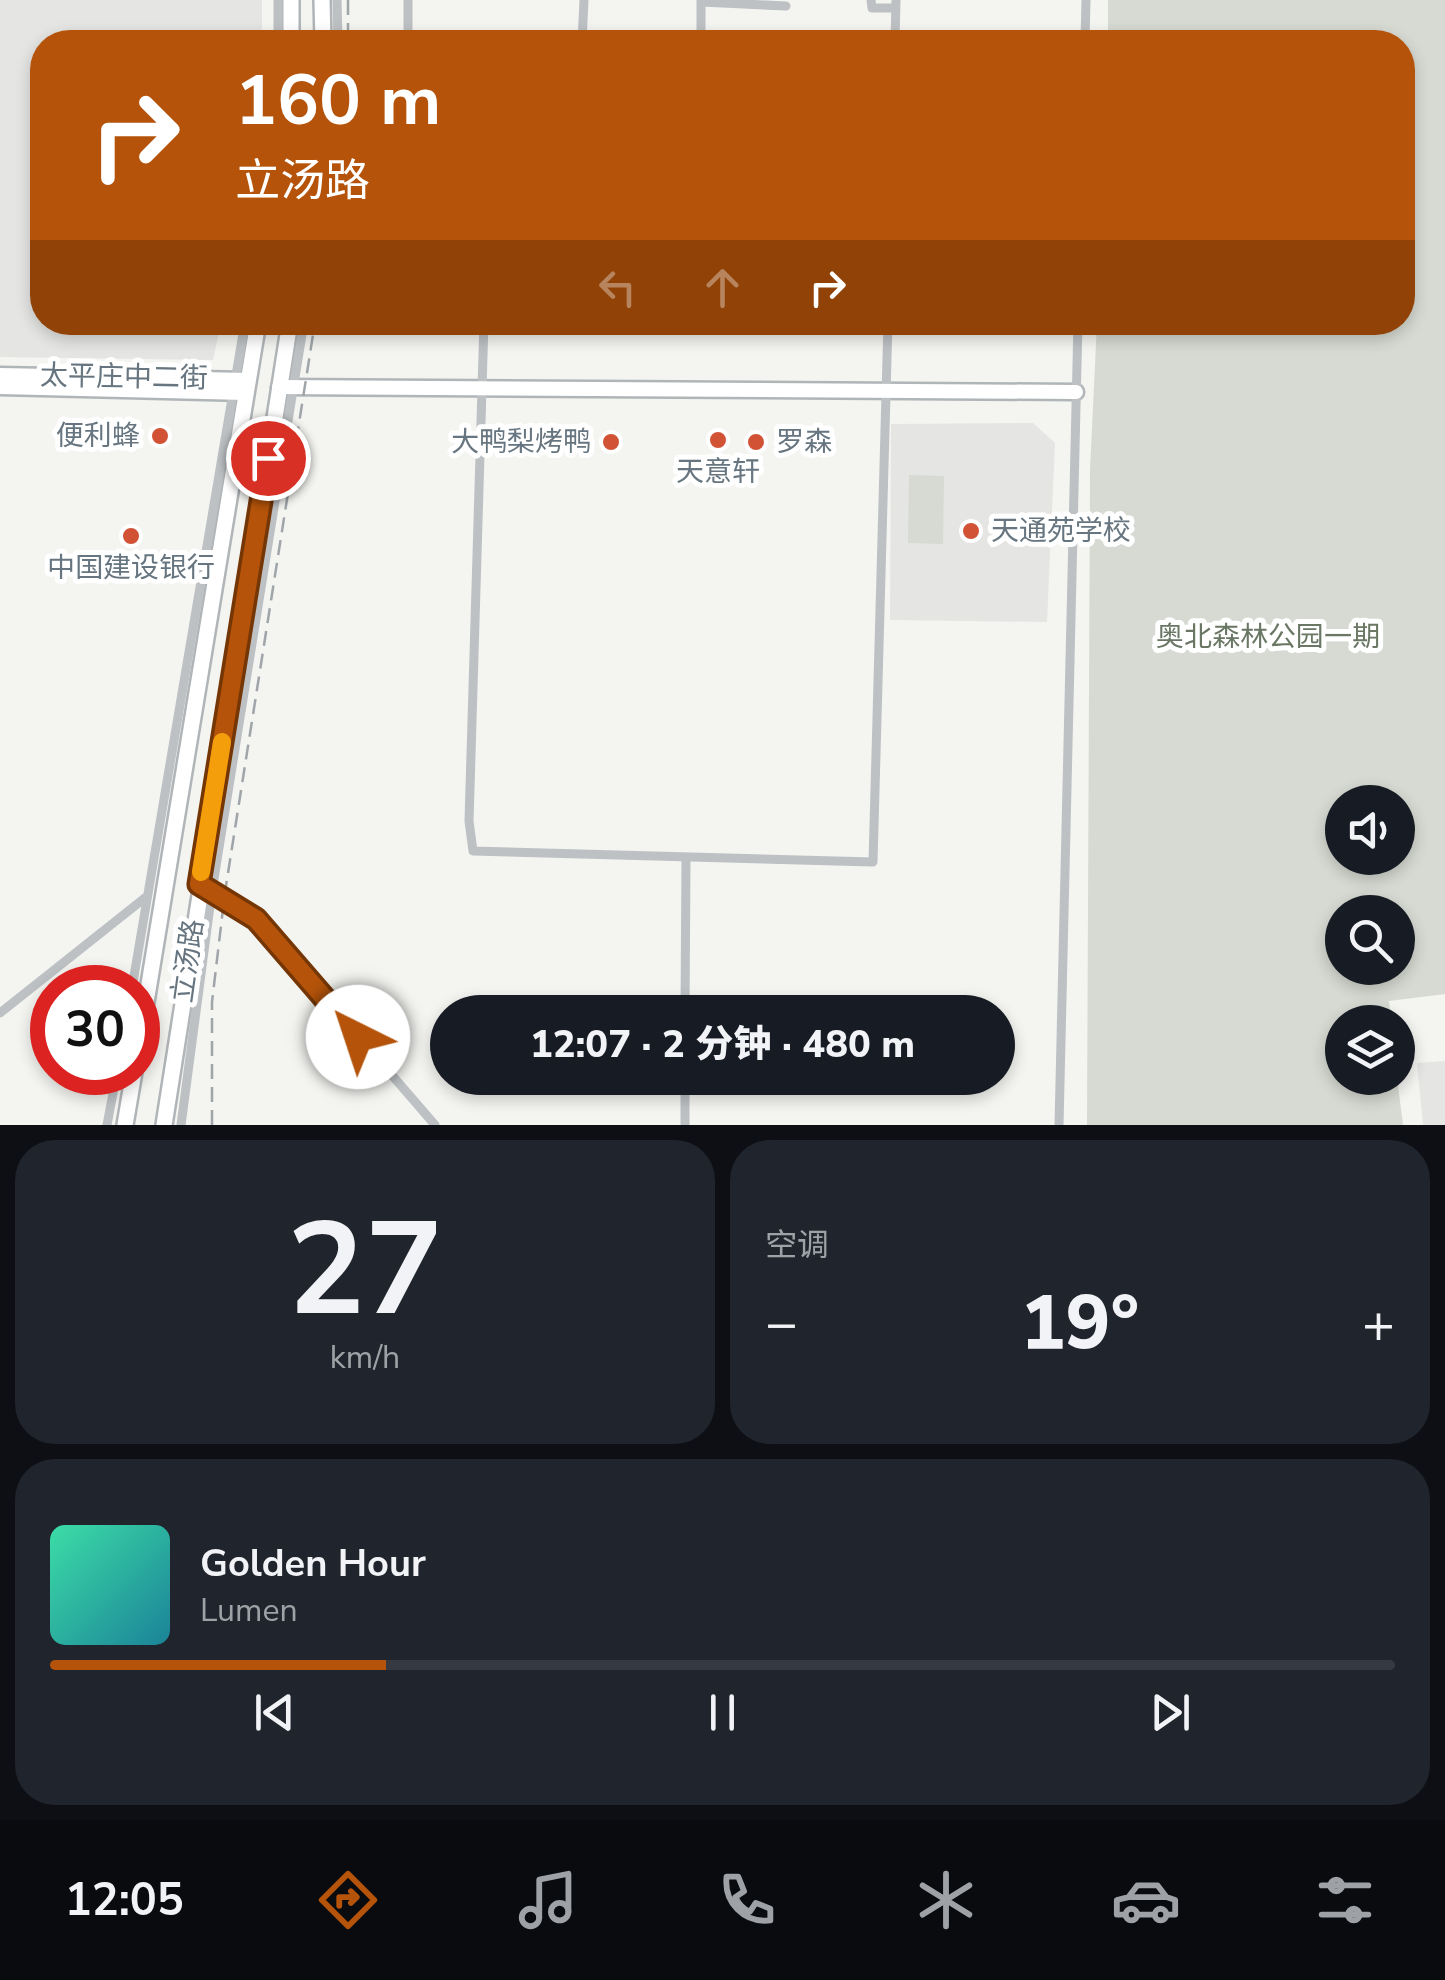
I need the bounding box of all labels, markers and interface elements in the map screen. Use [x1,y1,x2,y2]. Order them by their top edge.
text: 160 m [235,53,441,149]
icon: right [70,70,200,200]
text: 立汤路 [235,151,370,212]
icon: left [590,260,645,315]
icon: ahead [695,260,750,315]
icon: right [800,260,855,315]
street label: 太平庄中二街 [40,357,208,397]
pin [226,416,311,501]
place label: 便利蜂 [56,417,140,455]
place label: 大鸭梨烤鸭 [451,423,591,461]
place label: 罗森 [776,423,832,461]
marker: 便利蜂 [149,425,171,447]
marker: 天意轩 [707,429,729,451]
icon: arrive [241,431,296,486]
marker: 大鸭梨烤鸭 [600,431,622,453]
marker: 罗森 [745,431,767,453]
place label: 天意轩 [676,453,760,491]
place label: 天通苑学校 [991,512,1131,550]
marker: 天通苑学校 [960,520,982,542]
marker: 中国建设银行 [120,525,142,547]
place label: 中国建设银行 [47,549,215,587]
park label: 奥北森林公园一期 [1156,618,1380,656]
map controls [1325,785,1415,1095]
button: sound [1325,785,1415,875]
button: search [1325,895,1415,985]
street label: 立汤路 [163,917,213,1005]
speed limit sign: 30 [30,965,160,1095]
position arrow [306,985,410,1089]
button: layers [1325,1005,1415,1095]
text: 12:07 · 2 分钟 · 480 m [530,1019,915,1070]
text: 27 [287,1182,443,1359]
text: 空调 [765,1224,829,1267]
text: 19° [1021,1272,1139,1374]
text: − [765,1286,798,1361]
text: + [1362,1286,1395,1361]
text: km/h [330,1336,400,1379]
text: Golden Hour [200,1538,426,1589]
text: Lumen [200,1589,298,1632]
icon: previous [247,1685,302,1740]
icon: pause [695,1685,750,1740]
icon: next [1143,1685,1198,1740]
icon: directions [313,1865,383,1935]
icon: music [513,1865,583,1935]
icon: phone [712,1865,782,1935]
icon: climate [911,1865,981,1935]
icon: car [1111,1865,1181,1935]
icon: filters [1310,1865,1380,1935]
text: 12:05 [65,1870,184,1931]

